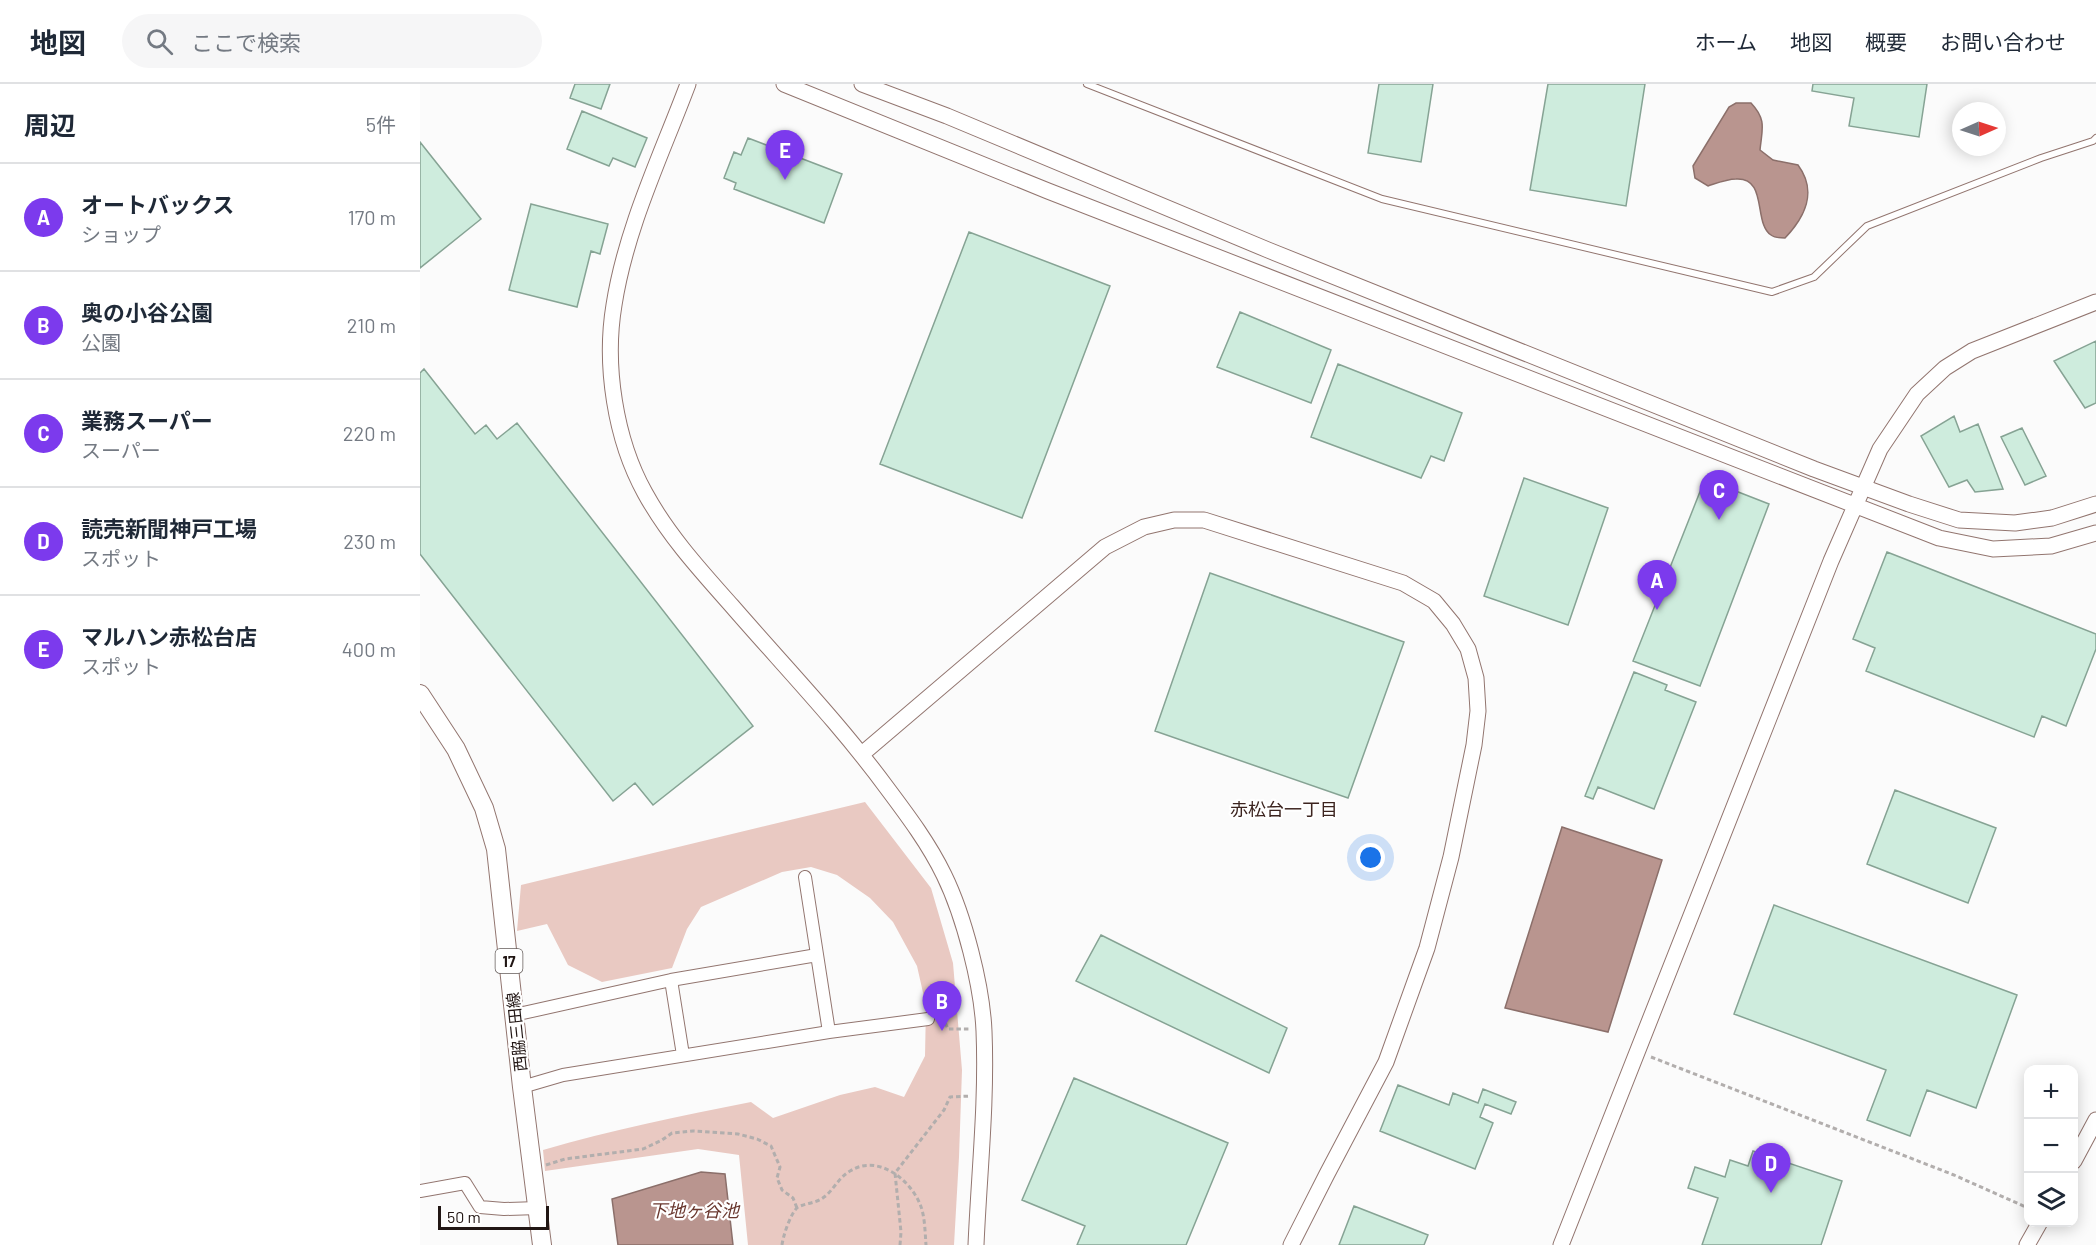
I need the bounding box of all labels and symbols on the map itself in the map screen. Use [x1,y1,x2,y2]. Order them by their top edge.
north arrow [1952,102,2006,156]
pin: E [766,130,805,180]
pin: C [1700,470,1738,520]
pin: A [1638,560,1676,610]
district label: 赤松台一丁目 [1230,798,1338,820]
your location [1356,843,1385,872]
road number: 17 [496,949,523,973]
pin: B [922,982,962,1031]
street label: 西脇三田線 [502,991,530,1073]
pin: D [1752,1144,1790,1193]
water label: 下地ヶ谷池 [649,1199,741,1221]
scale bar [438,1203,549,1230]

